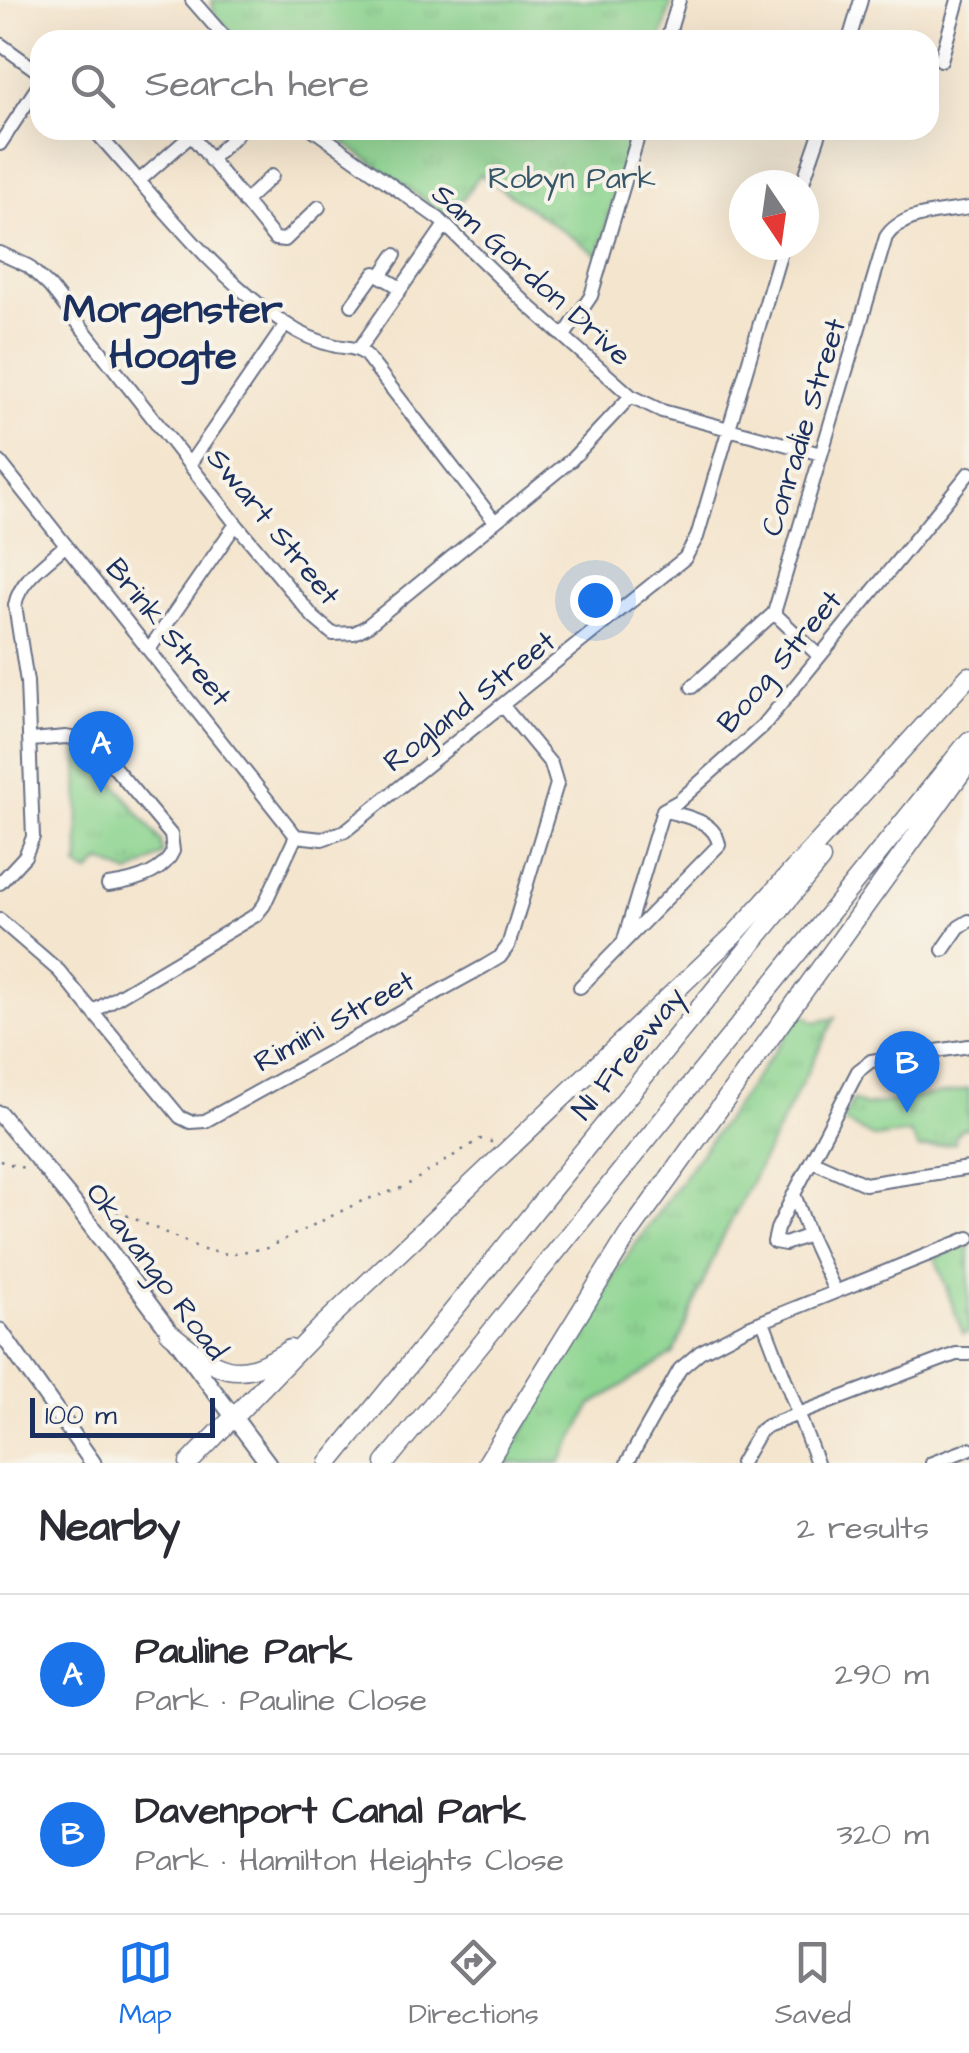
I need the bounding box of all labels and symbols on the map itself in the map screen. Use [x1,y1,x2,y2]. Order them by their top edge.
park label: Robyn Park [488,158,656,201]
north arrow [729,170,819,260]
street label: Sam Gordon Drive [422,174,640,376]
district label: Morgenster Hoogte [63,283,283,385]
street label: Conradie Street [751,313,857,541]
street label: Swart Street [196,439,350,614]
street label: Brink Street [95,549,241,716]
your location [570,575,621,626]
street label: Boog Street [707,581,853,743]
street label: Rogland Street [374,621,565,783]
pin: A [68,710,134,793]
street label: Rimini Street [246,960,422,1083]
street label: N1 Freeway [562,978,696,1130]
pin: B [874,1030,940,1113]
street label: Okavango Road [75,1174,237,1370]
scale bar [30,1393,215,1438]

